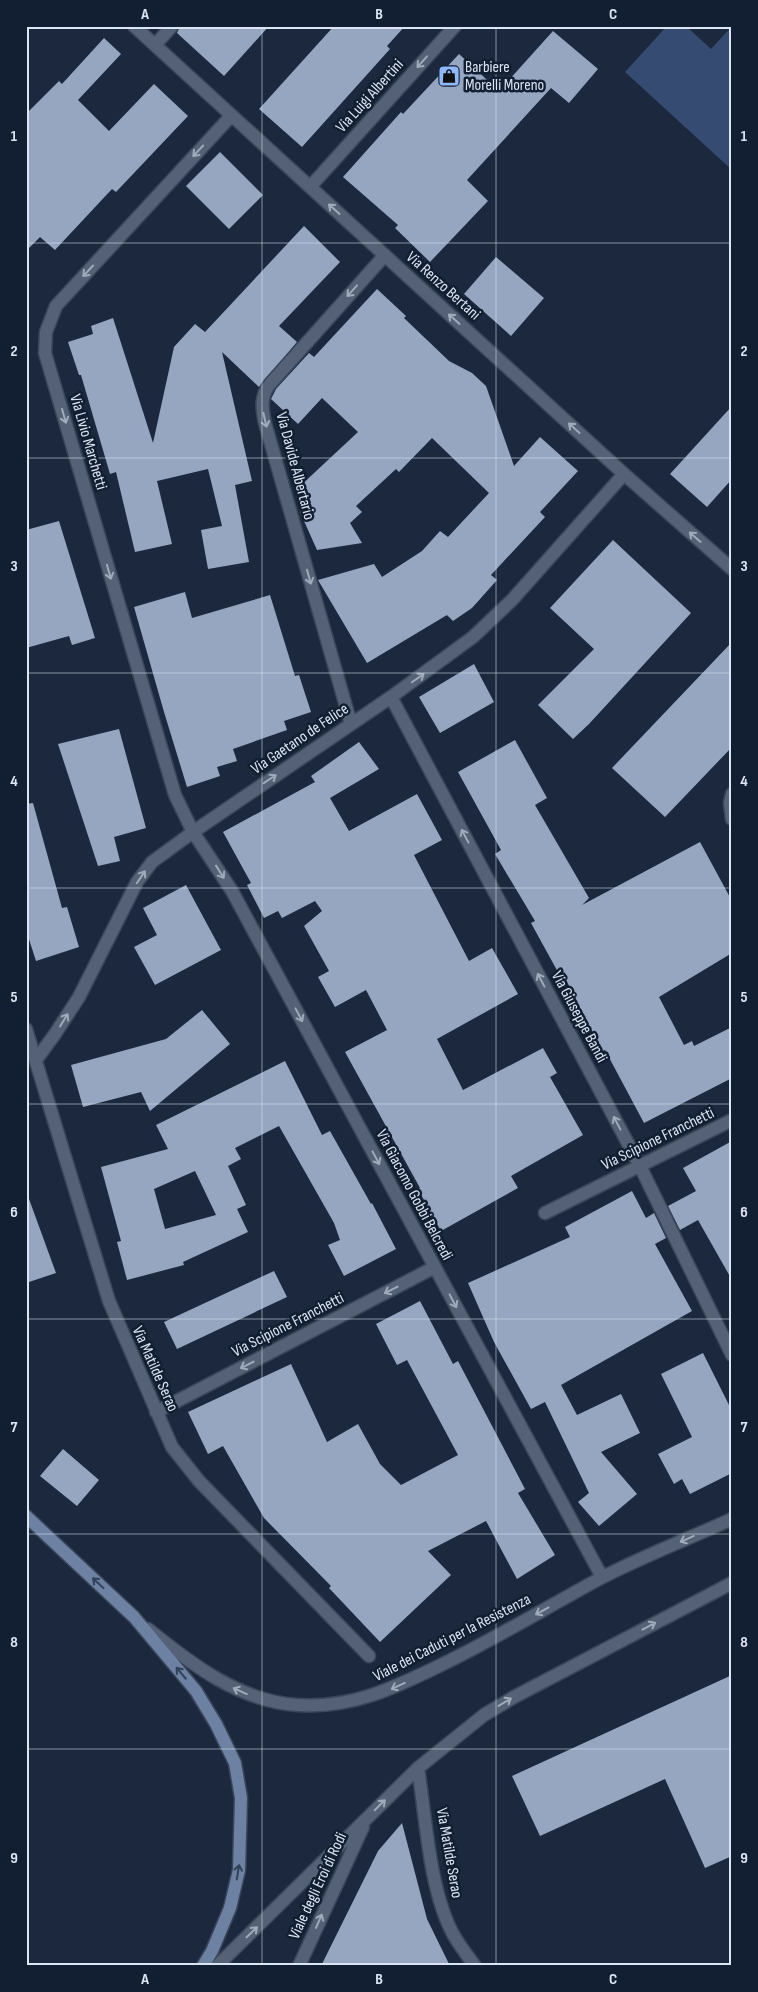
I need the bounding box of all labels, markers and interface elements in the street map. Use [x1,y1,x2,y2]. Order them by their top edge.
text: A [140,5,149,24]
text: B [375,5,383,24]
text: C [609,5,617,24]
street label: Via Luigi Albertini [332,55,408,137]
one-way arrow [417,56,428,69]
place label: Barbiere Morelli Moreno [465,58,544,95]
shop icon: Barbiere Morelli Moreno [437,64,461,88]
text: 1 [11,127,18,146]
text: 1 [741,127,748,146]
one-way arrow [192,145,204,158]
one-way arrow [328,203,341,215]
street label: Via Renzo Bertani [402,248,484,324]
one-way arrow [82,264,94,277]
one-way arrow [347,285,358,298]
one-way arrow [448,313,461,324]
text: 2 [10,342,18,361]
text: 2 [740,342,748,361]
street label: Via Livio Marchetti [65,392,111,492]
one-way arrow [59,408,69,424]
street label: Via Davide Albertario [272,410,318,522]
one-way arrow [261,412,270,428]
one-way arrow [568,422,581,434]
one-way arrow [689,531,702,542]
text: 3 [10,557,18,576]
text: 3 [740,557,748,576]
one-way arrow [105,564,114,580]
one-way arrow [305,568,314,584]
one-way arrow [411,673,425,683]
street label: Via Gaetano de Felice [248,699,352,779]
text: 4 [10,772,18,791]
text: 4 [740,772,748,791]
one-way arrow [262,774,276,784]
one-way arrow [460,829,470,844]
one-way arrow [216,865,226,879]
one-way arrow [135,870,146,884]
street label: Via Giuseppe Bandi [547,968,611,1066]
one-way arrow [536,973,545,988]
text: 5 [10,988,18,1007]
text: 5 [740,988,748,1007]
one-way arrow [294,1007,304,1021]
one-way arrow [59,1013,69,1027]
street label: Via Scipione Franchetti [599,1104,717,1174]
one-way arrow [612,1116,622,1131]
street label: Via Giacomo Gobbi Belcredi [372,1126,456,1264]
one-way arrow [371,1150,381,1164]
text: 6 [10,1203,18,1222]
text: 6 [740,1203,748,1222]
one-way arrow [384,1285,399,1295]
street label: Via Scipione Franchetti [229,1289,347,1361]
one-way arrow [448,1293,458,1308]
street label: Via Matilde Serao [128,1323,182,1415]
one-way arrow [240,1361,255,1370]
text: 7 [11,1418,18,1437]
text: 7 [741,1418,748,1437]
one-way arrow [680,1535,695,1545]
one-way arrow [92,1577,104,1589]
street label: Viale dei Caduti per la Resistenza [370,1590,534,1686]
one-way arrow [534,1606,549,1616]
one-way arrow [641,1621,656,1630]
text: 8 [10,1633,18,1652]
text: 8 [740,1633,748,1652]
one-way arrow [175,1667,186,1680]
one-way arrow [391,1682,406,1691]
one-way arrow [233,1685,248,1695]
one-way arrow [498,1697,512,1707]
one-way arrow [374,1800,386,1812]
street label: Via Matilde Serao [432,1806,466,1900]
street label: Viale degli Eroi di Rodi [285,1830,351,1942]
text: 9 [10,1849,18,1868]
text: 9 [740,1849,748,1868]
one-way arrow [234,1864,244,1880]
one-way arrow [314,1914,324,1929]
one-way arrow [246,1925,258,1938]
text: A [140,1970,149,1989]
text: B [375,1970,383,1989]
text: C [609,1970,617,1989]

